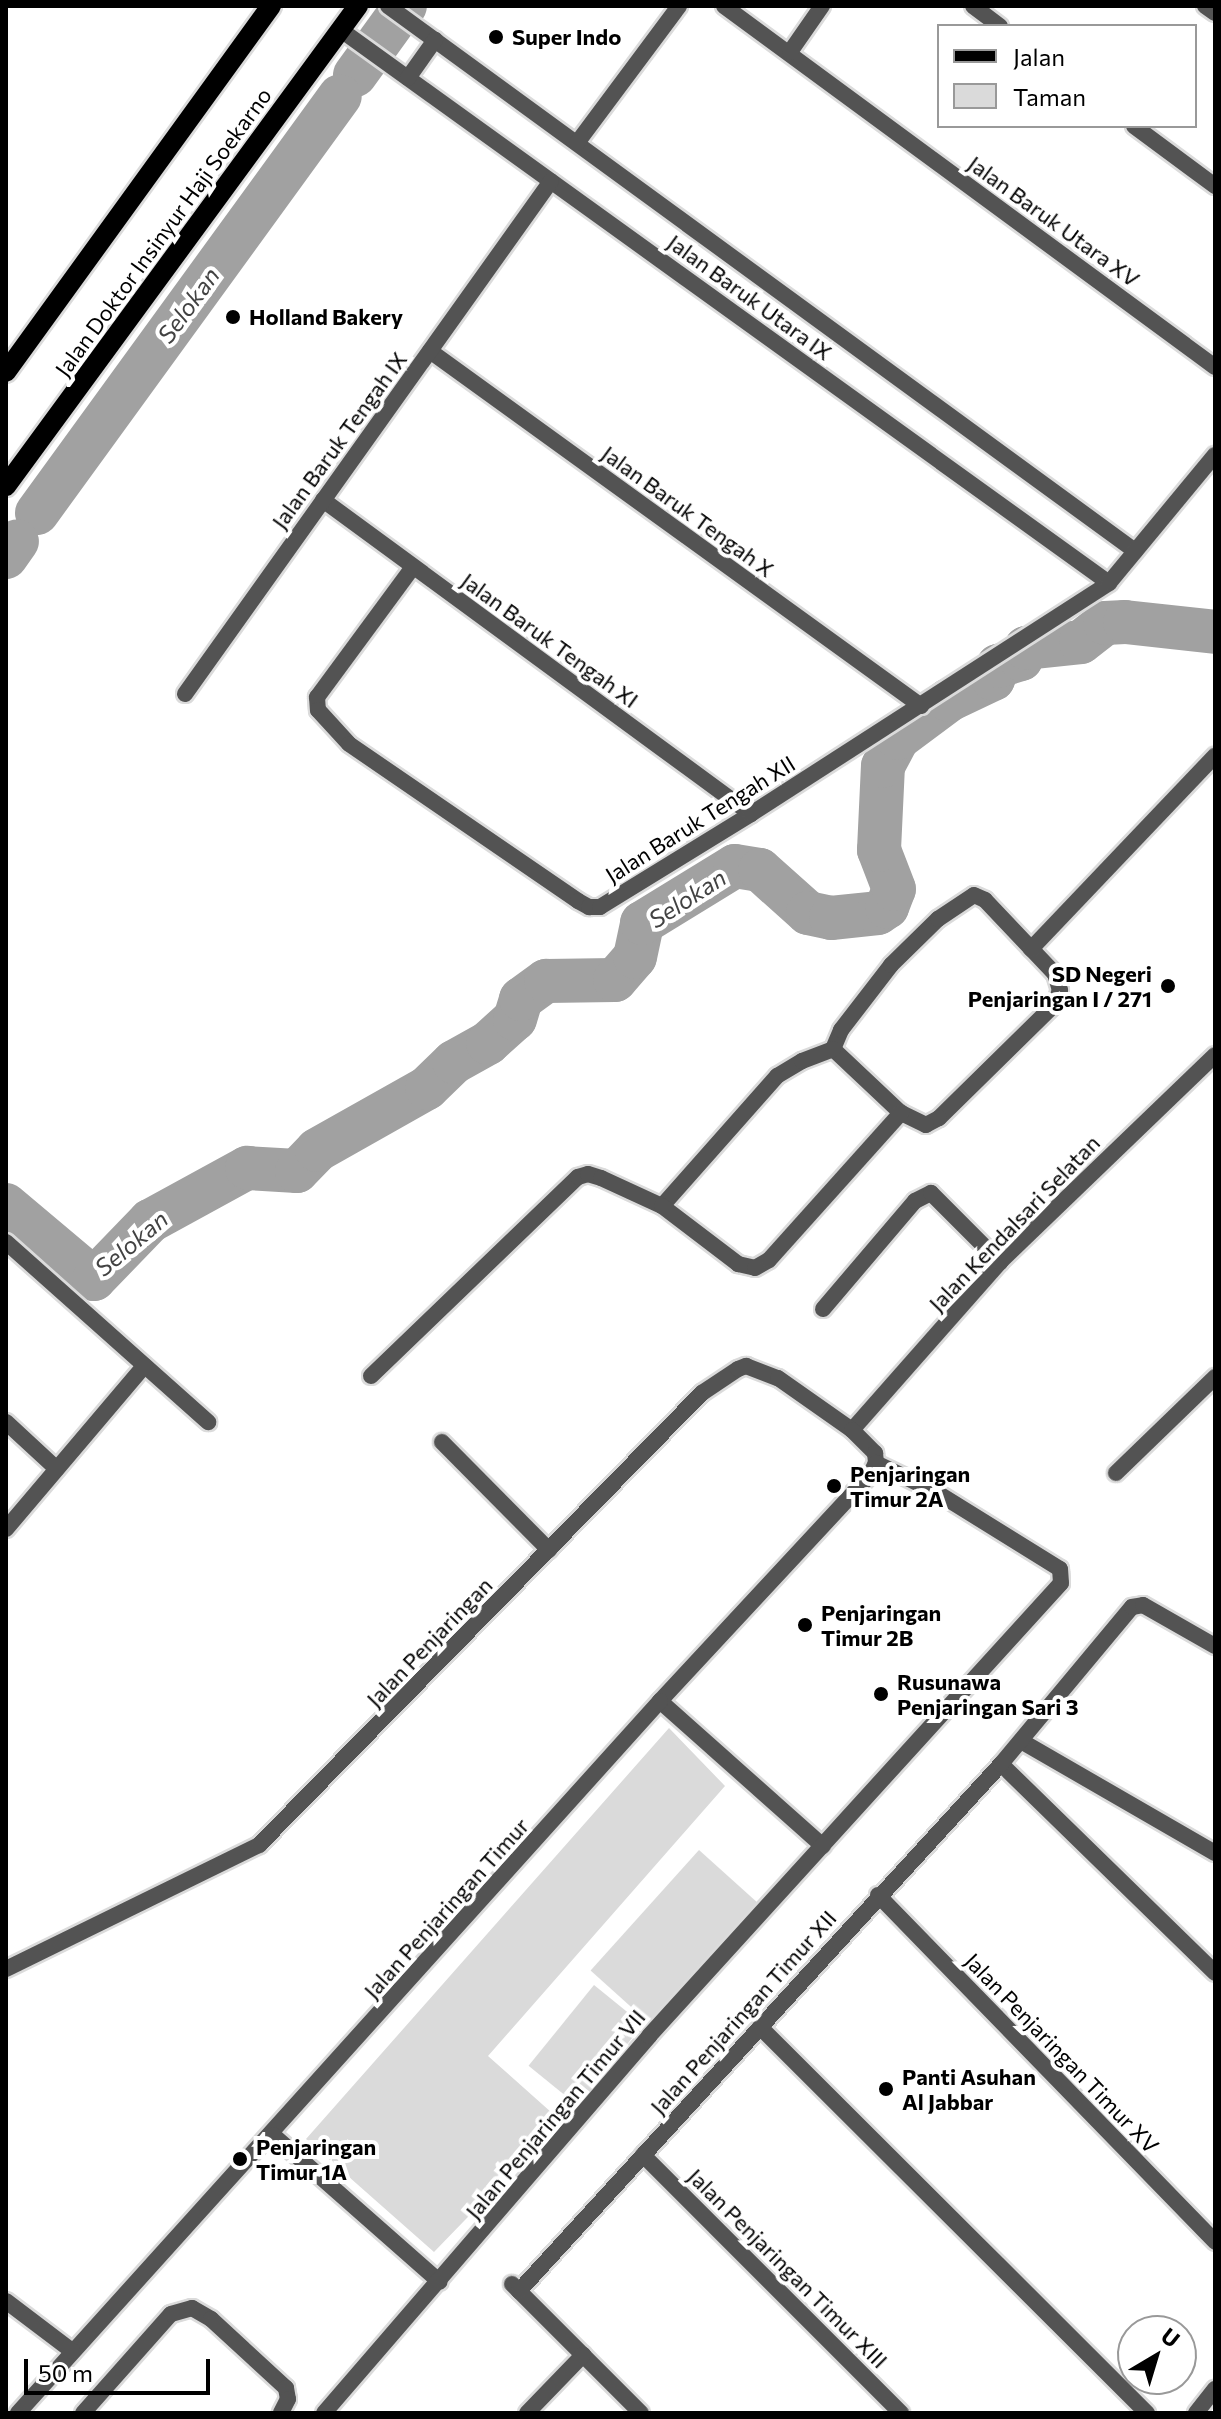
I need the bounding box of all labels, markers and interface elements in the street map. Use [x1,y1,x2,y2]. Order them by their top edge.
place label: Super Indo [512,24,621,50]
legend [937,24,1197,128]
marker: Super Indo [487,28,505,46]
text: Jalan [1013,42,1065,71]
street label: Jalan Doktor Insinyur Haji Soekarno [49,82,277,382]
text: Taman [1013,82,1086,111]
street label: Jalan Baruk Utara XV [963,150,1145,292]
street label: Jalan Baruk Utara IX [663,229,837,365]
water label: Selokan [151,262,225,348]
place label: Holland Bakery [249,304,403,330]
marker: Holland Bakery [224,308,242,326]
street label: Jalan Baruk Tengah IX [266,346,412,534]
street label: Jalan Baruk Tengah X [597,440,779,582]
street label: Jalan Baruk Tengah XI [456,567,644,713]
street label: Jalan Baruk Tengah XII [600,750,800,888]
water label: Selokan [643,862,731,934]
place label: SD Negeri Penjaringan I / 271 [968,960,1152,1012]
marker: SD Negeri Penjaringan I / 271 [1159,977,1177,995]
street label: Jalan Kendalsari Selatan [923,1129,1105,1317]
water label: Selokan [89,1204,173,1282]
place label: Penjaringan Timur 2A [850,1460,970,1512]
marker: Penjaringan Timur 2A [825,1477,843,1495]
street label: Jalan Penjaringan [361,1572,497,1712]
place label: Penjaringan Timur 2B [821,1599,941,1650]
marker: Penjaringan Timur 2B [796,1616,814,1634]
place label: Rusunawa Penjaringan Sari 3 [897,1668,1078,1720]
marker: Rusunawa Penjaringan Sari 3 [872,1685,890,1703]
street label: Jalan Penjaringan Timur [358,1812,534,2004]
street label: Jalan Penjaringan Timur XII [644,1905,842,2119]
street label: Jalan Penjaringan Timur XV [959,1947,1165,2159]
street label: Jalan Penjaringan Timur VII [460,2004,650,2224]
place label: Panti Asuhan Al Jabbar [902,2063,1036,2114]
marker: Panti Asuhan Al Jabbar [877,2080,895,2098]
place label: Penjaringan Timur 1A [256,2133,376,2184]
marker: Penjaringan Timur 1A [231,2150,249,2168]
street label: Jalan Penjaringan Timur XIII [683,2163,893,2373]
north arrow [1117,2315,1197,2395]
text: U [1156,2322,1185,2353]
scale bar [28,2343,214,2393]
text: 50 m [38,2358,93,2387]

